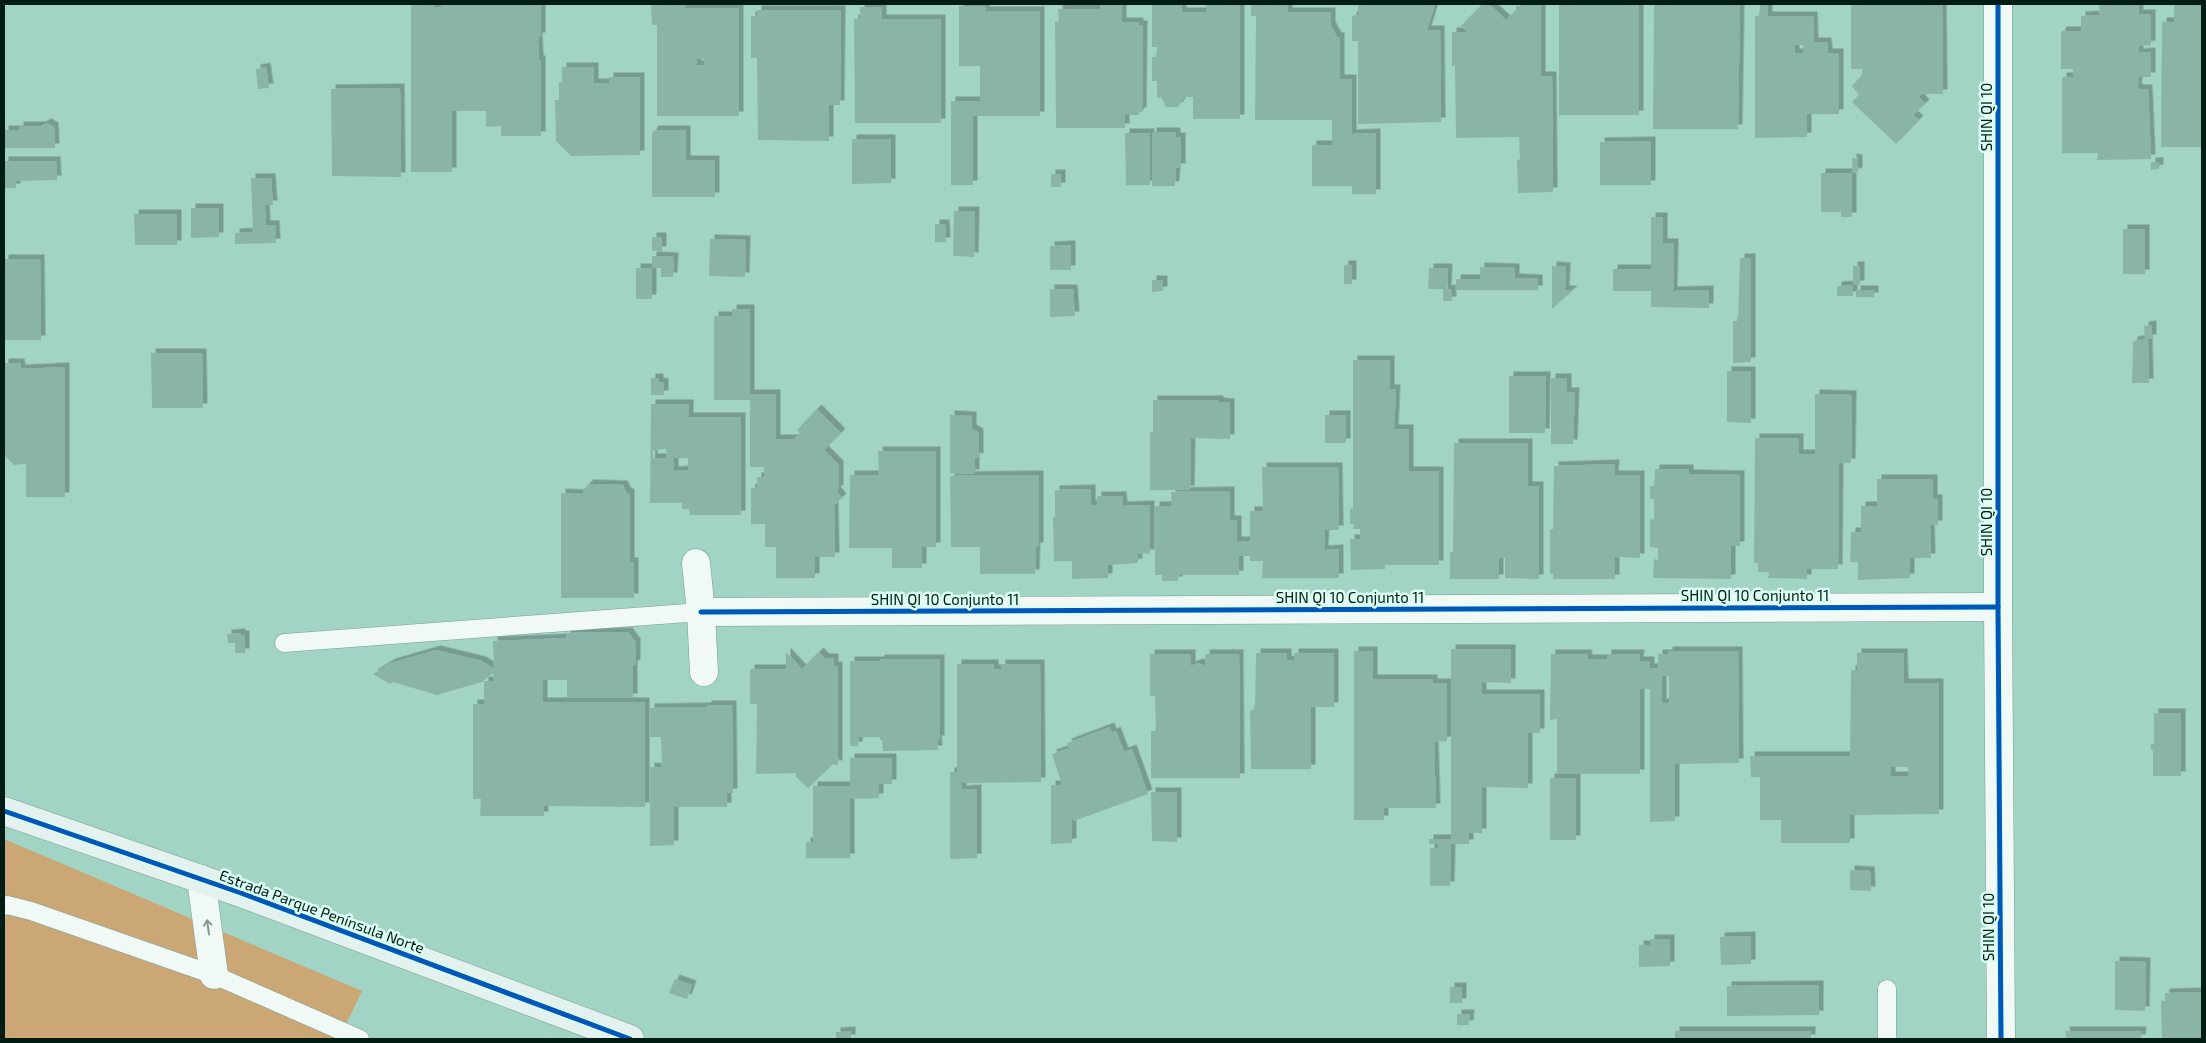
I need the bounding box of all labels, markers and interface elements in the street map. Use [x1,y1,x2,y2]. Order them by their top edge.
street label: SHIN QI 10 [1977,83,1996,151]
street label: SHIN QI 10 [1977,488,1996,556]
street label: SHIN QI 10 Conjunto 11 [1681,586,1829,605]
street label: SHIN QI 10 Conjunto 11 [1276,588,1424,607]
street label: SHIN QI 10 Conjunto 11 [871,590,1019,609]
street label: Estrada Parque Península Norte [217,866,427,956]
street label: SHIN QI 10 [1979,893,1998,961]
one-way arrow [202,919,212,935]

